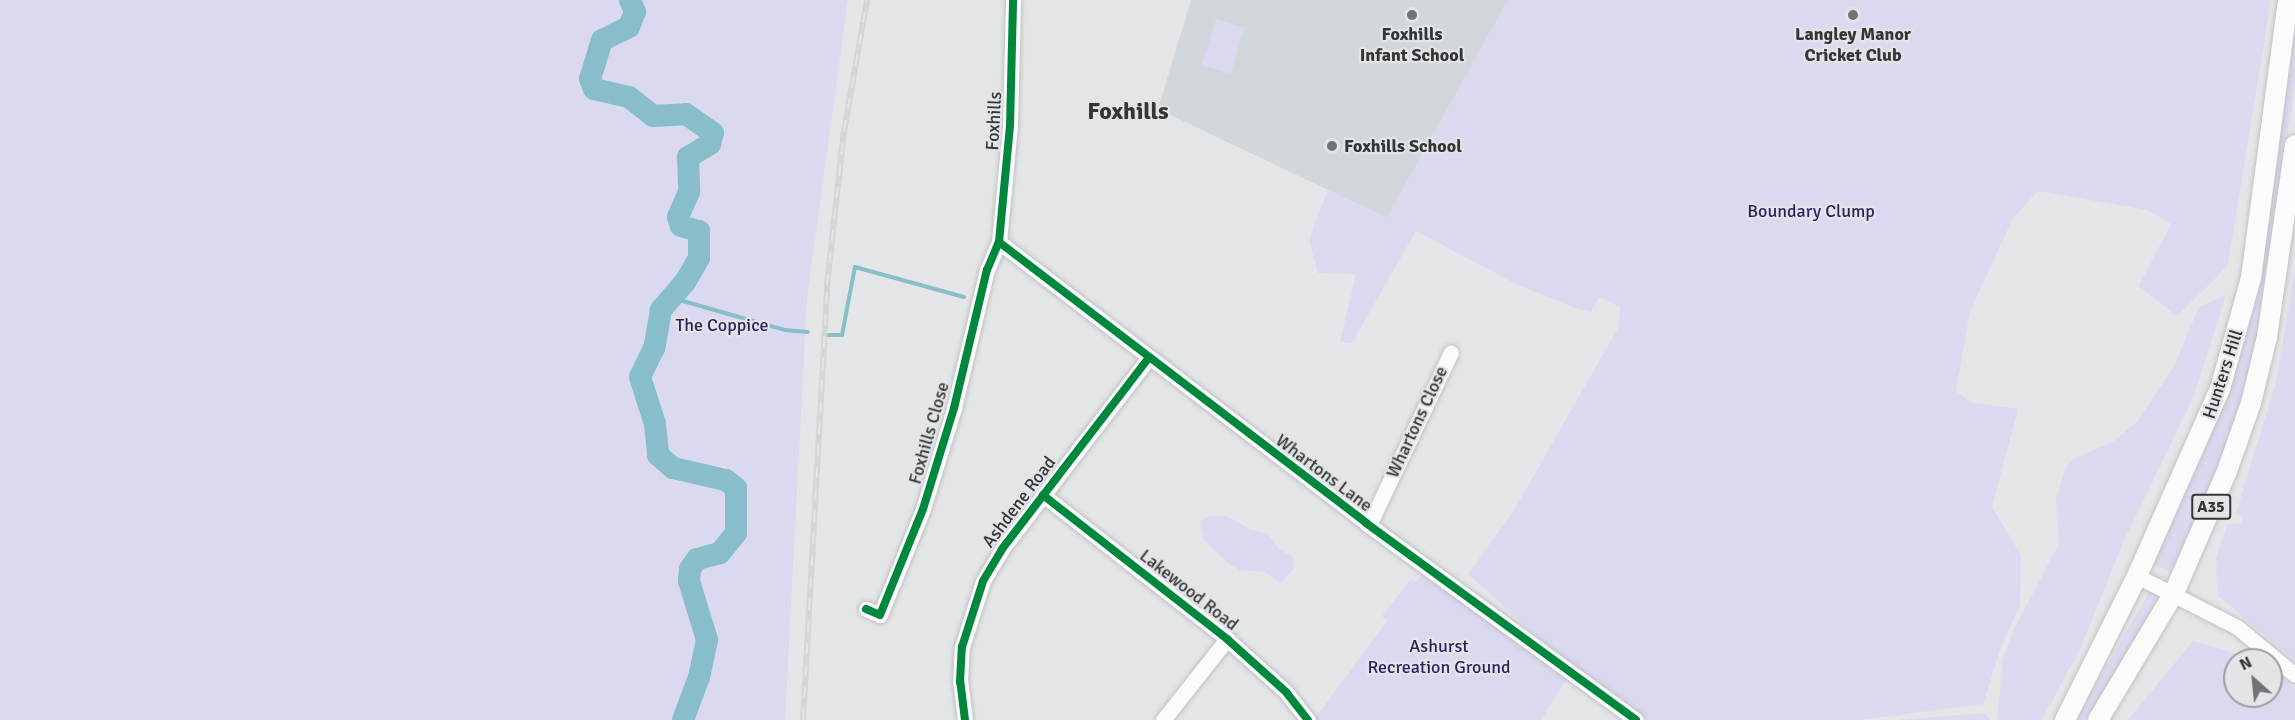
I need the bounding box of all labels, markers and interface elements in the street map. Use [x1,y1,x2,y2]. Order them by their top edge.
marker: Foxhills Infant School [1405,8,1419,22]
marker: Langley Manor Cricket Club [1846,8,1860,22]
place label: Foxhills Infant School [1360,24,1464,66]
place label: Langley Manor Cricket Club [1795,24,1911,66]
street label: Foxhills [982,91,1006,151]
district label: Foxhills [1087,98,1169,126]
place label: Foxhills School [1344,135,1462,157]
marker: Foxhills School [1325,139,1339,153]
park label: Boundary Clump [1747,200,1875,222]
park label: The Coppice [675,314,769,336]
street label: Hunters Hill [2198,327,2248,421]
street label: Whartons Close [1382,363,1452,481]
street label: Foxhills Close [904,379,954,487]
street label: Whartons Lane [1271,430,1377,516]
street label: Ashdene Road [978,452,1060,552]
road number: A35 [2190,494,2232,520]
street label: Lakewood Road [1135,545,1243,635]
park label: Ashurst Recreation Ground [1367,636,1511,678]
north arrow [2223,648,2283,708]
text: N [2236,652,2255,675]

